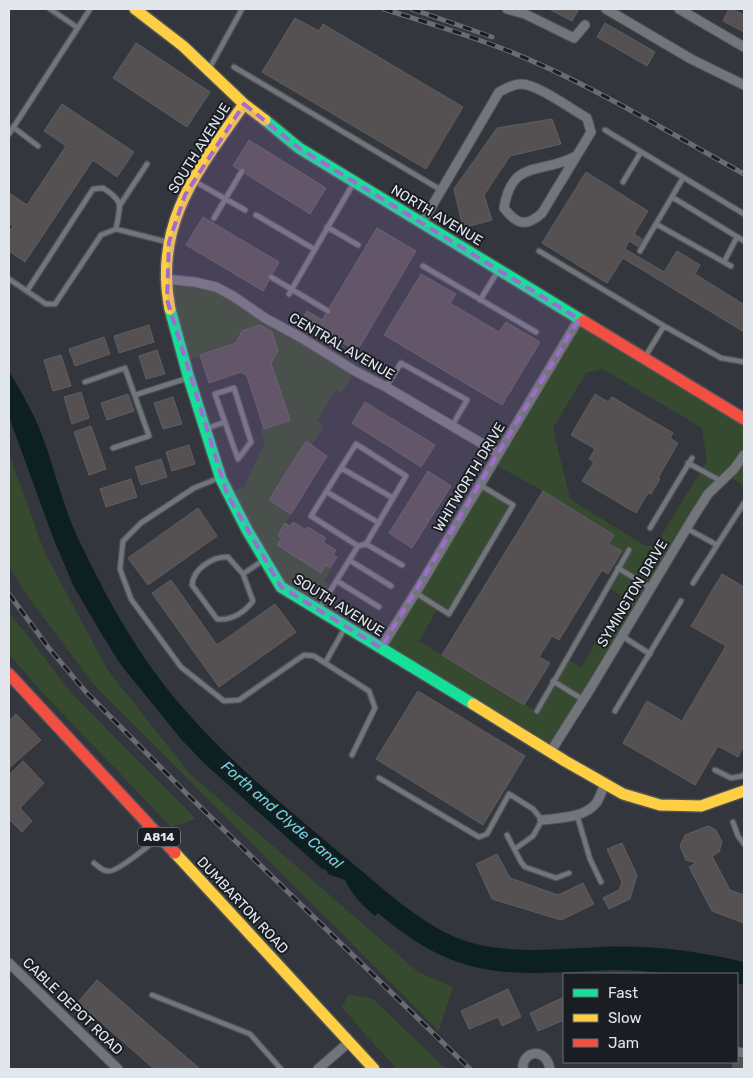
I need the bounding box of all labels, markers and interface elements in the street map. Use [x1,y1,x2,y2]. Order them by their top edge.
street label: SOUTH AVENUE [165,100,234,197]
street label: NORTH AVENUE [388,181,486,249]
street label: CENTRAL AVENUE [286,309,398,384]
street label: WHITWORTH DRIVE [430,419,509,535]
street label: SYMINGTON DRIVE [594,536,671,650]
street label: SOUTH AVENUE [290,571,387,640]
water label: Forth and Clyde Canal [218,757,347,873]
road number: A814 [138,828,180,846]
street label: DUMBARTON ROAD [193,853,292,957]
street label: CABLE DEPOT ROAD [19,954,126,1059]
legend [563,973,738,1063]
text: Fast [608,984,638,1002]
text: Slow [608,1009,641,1027]
text: Jam [608,1034,639,1052]

